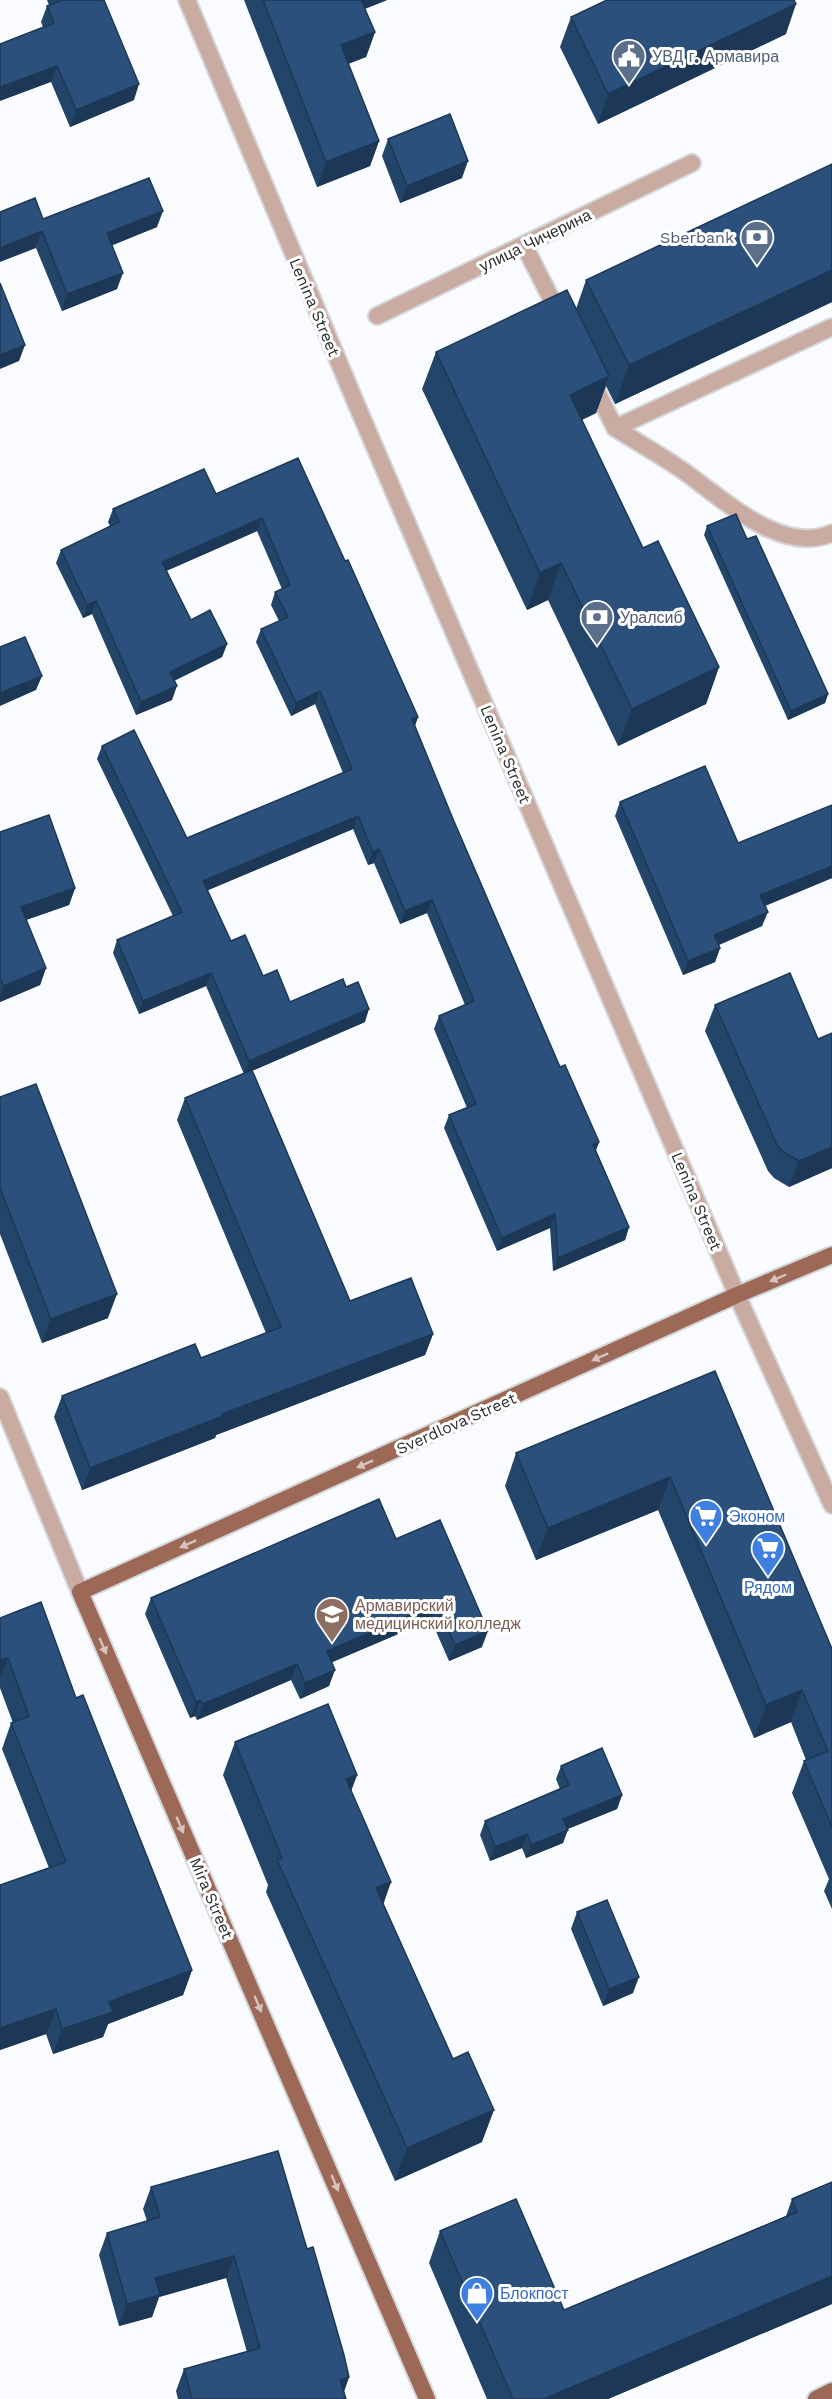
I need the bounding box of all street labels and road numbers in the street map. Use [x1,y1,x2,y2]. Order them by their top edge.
street label: улица Чичерина [476,205,594,276]
street label: Lenina Street [285,255,344,359]
street label: Lenina Street [476,702,535,806]
street label: Lenina Street [667,1149,726,1253]
street label: Sverdlova Street [393,1388,519,1458]
street label: Mira Street [186,1855,237,1942]

